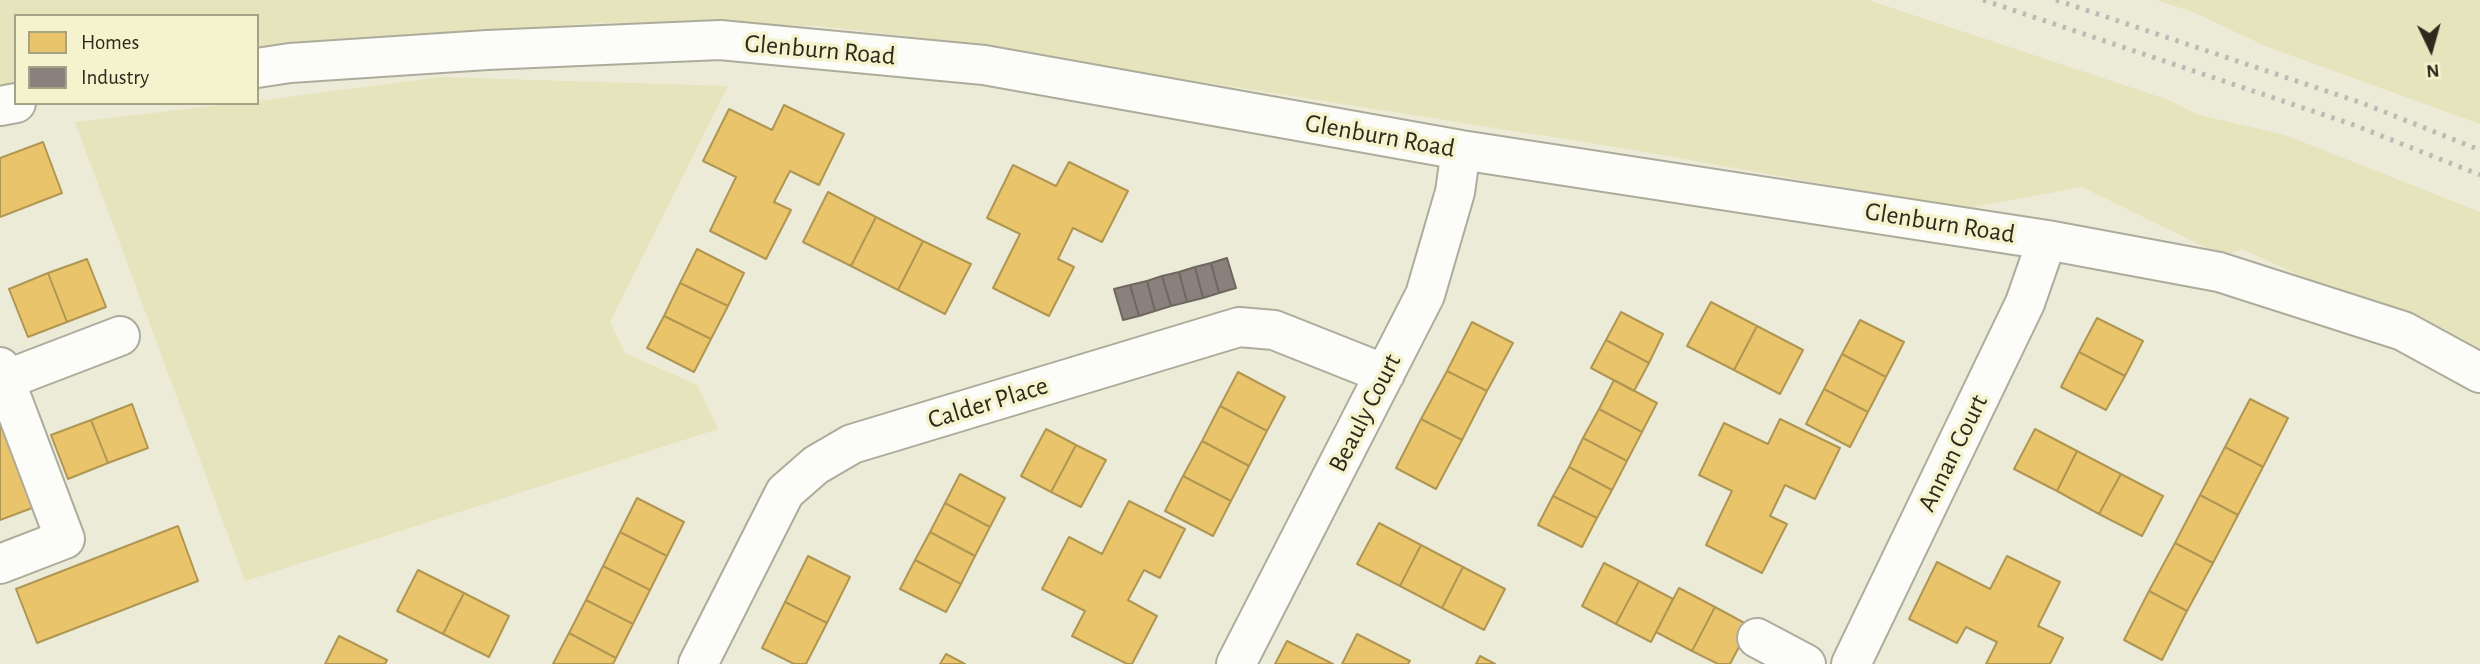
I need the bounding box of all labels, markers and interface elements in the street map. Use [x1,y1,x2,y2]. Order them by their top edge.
legend [14,14,259,105]
north arrow [2396,14,2466,84]
street label: Glenburn Road [743,28,897,72]
text: Homes [81,32,139,53]
text: N [2425,60,2440,80]
text: Industry [81,67,149,88]
street label: Glenburn Road [1303,107,1457,165]
street label: Glenburn Road [1863,196,2017,250]
street label: Beauly Court [1322,349,1408,477]
street label: Calder Place [924,370,1052,436]
street label: Annan Court [1911,389,1995,517]

